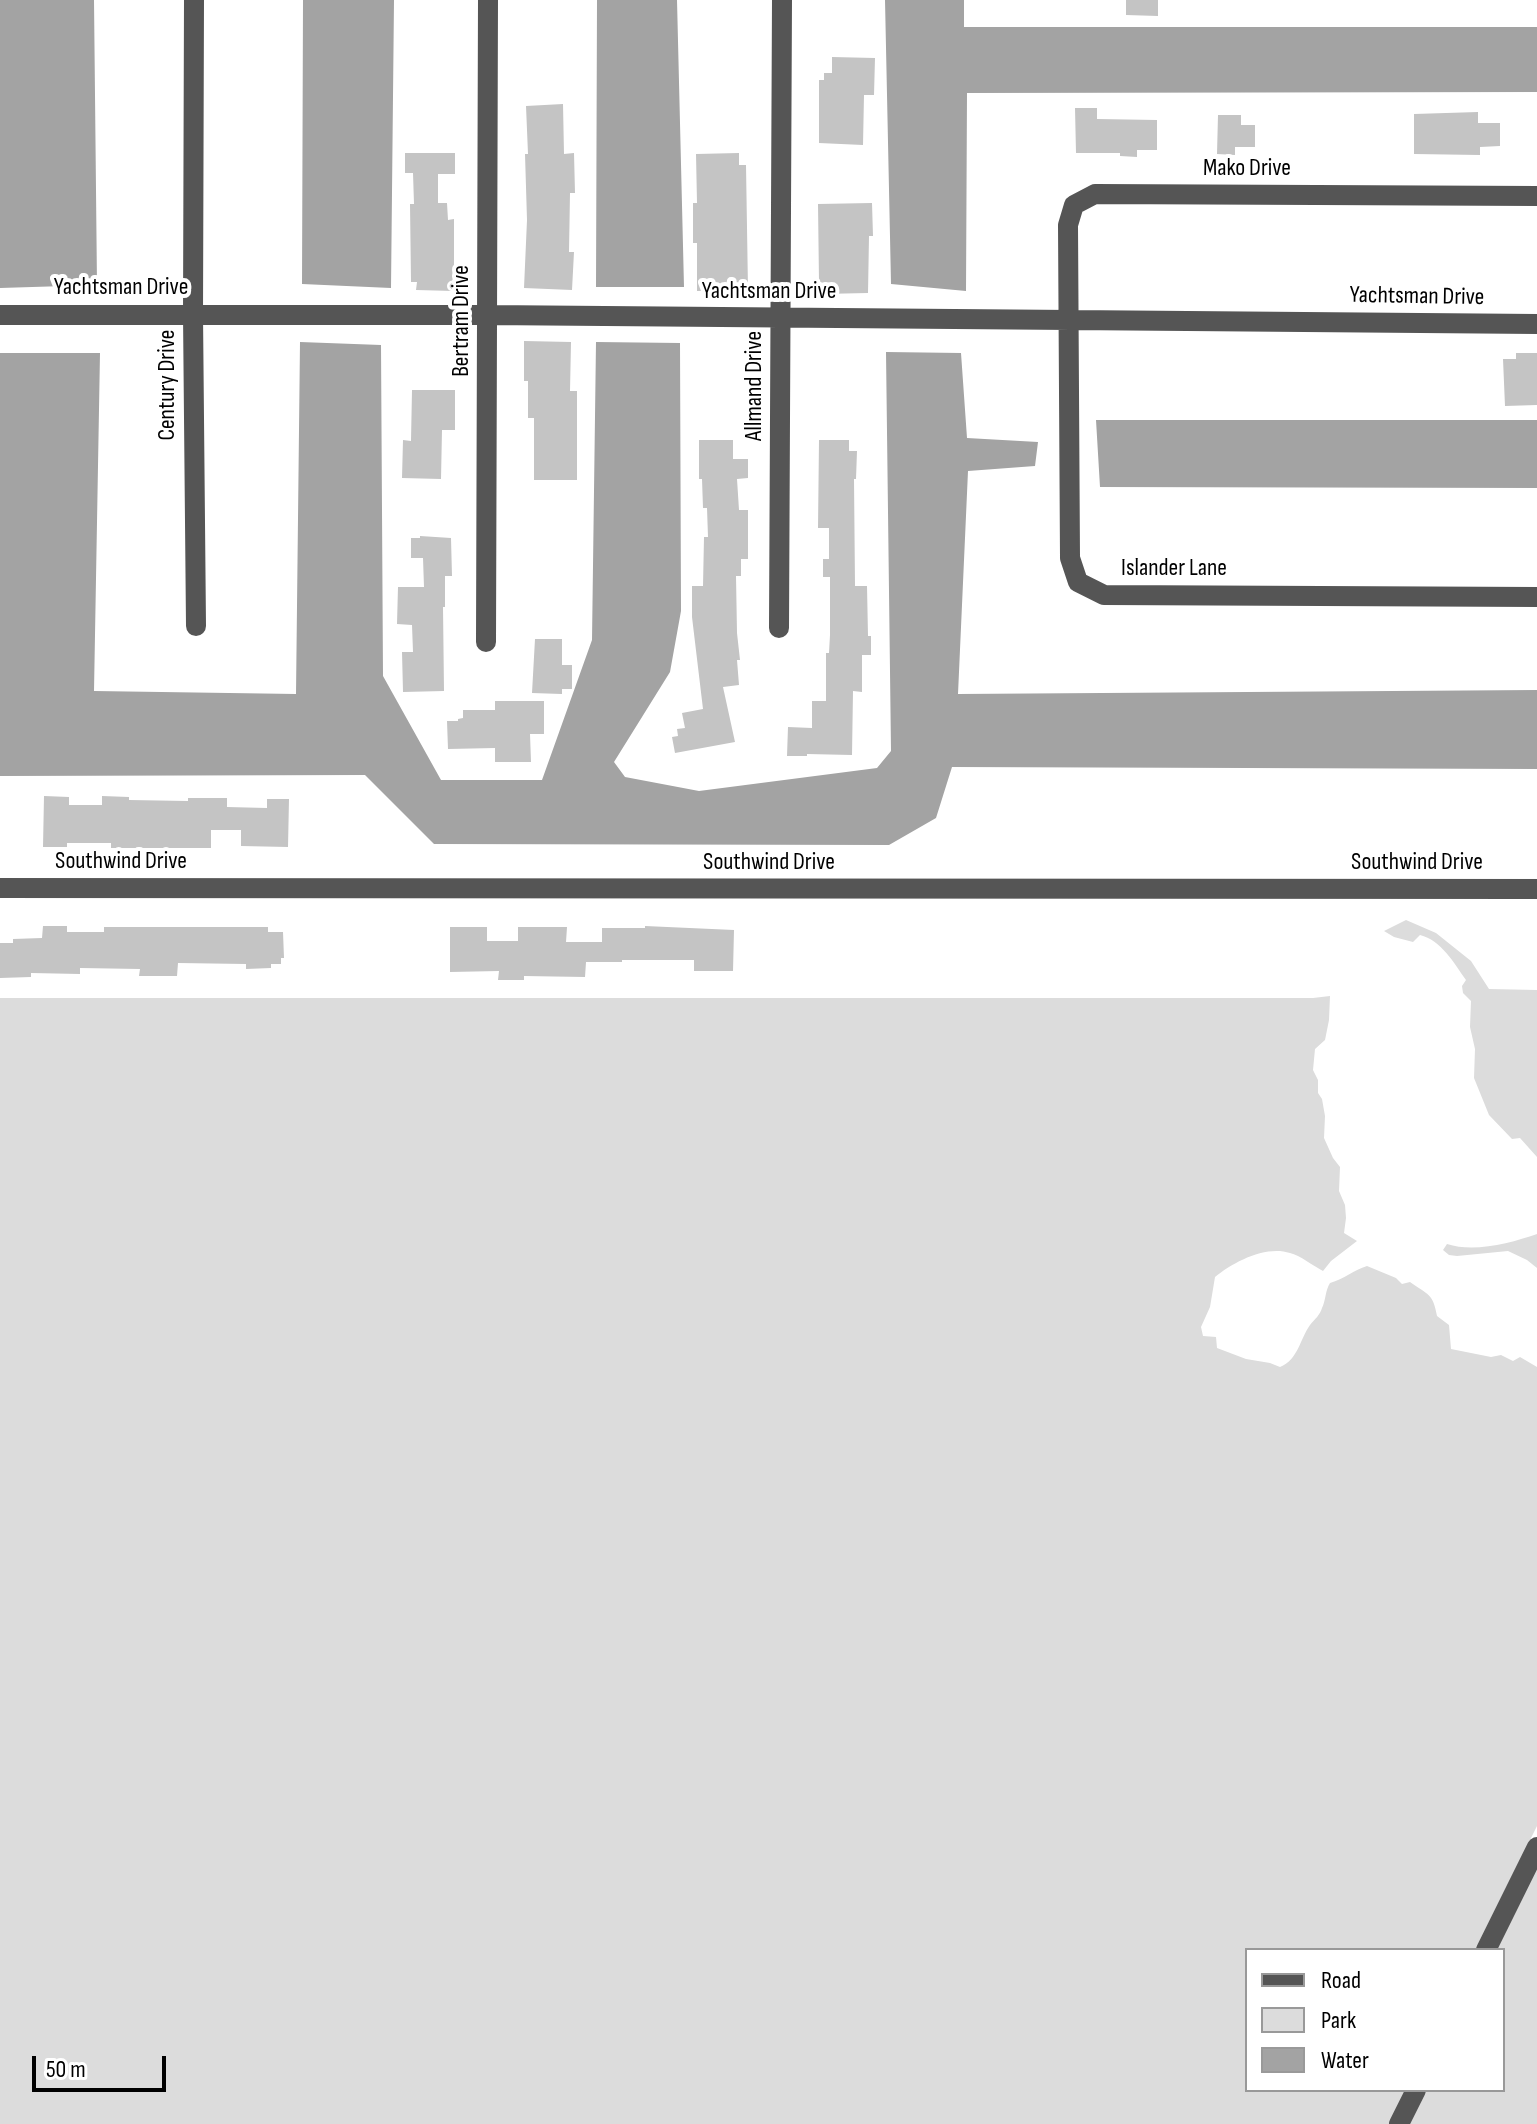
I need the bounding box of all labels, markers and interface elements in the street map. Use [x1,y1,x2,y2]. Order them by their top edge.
street label: Mako Drive [1203,155,1291,183]
street label: Bertram Drive [448,265,476,377]
street label: Yachtsman Drive [54,274,188,302]
street label: Yachtsman Drive [702,278,836,306]
street label: Yachtsman Drive [1349,281,1485,313]
street label: Century Drive [154,330,182,440]
street label: Allmand Drive [741,331,769,441]
street label: Islander Lane [1121,555,1227,583]
street label: Southwind Drive [55,848,187,876]
street label: Southwind Drive [703,849,835,877]
street label: Southwind Drive [1351,849,1483,877]
legend [1245,1948,1505,2092]
text: Road [1321,1966,1361,1995]
text: Park [1321,2006,1356,2035]
scale bar [36,2040,170,2090]
text: Water [1321,2046,1369,2075]
text: 50 m [46,2055,86,2084]

